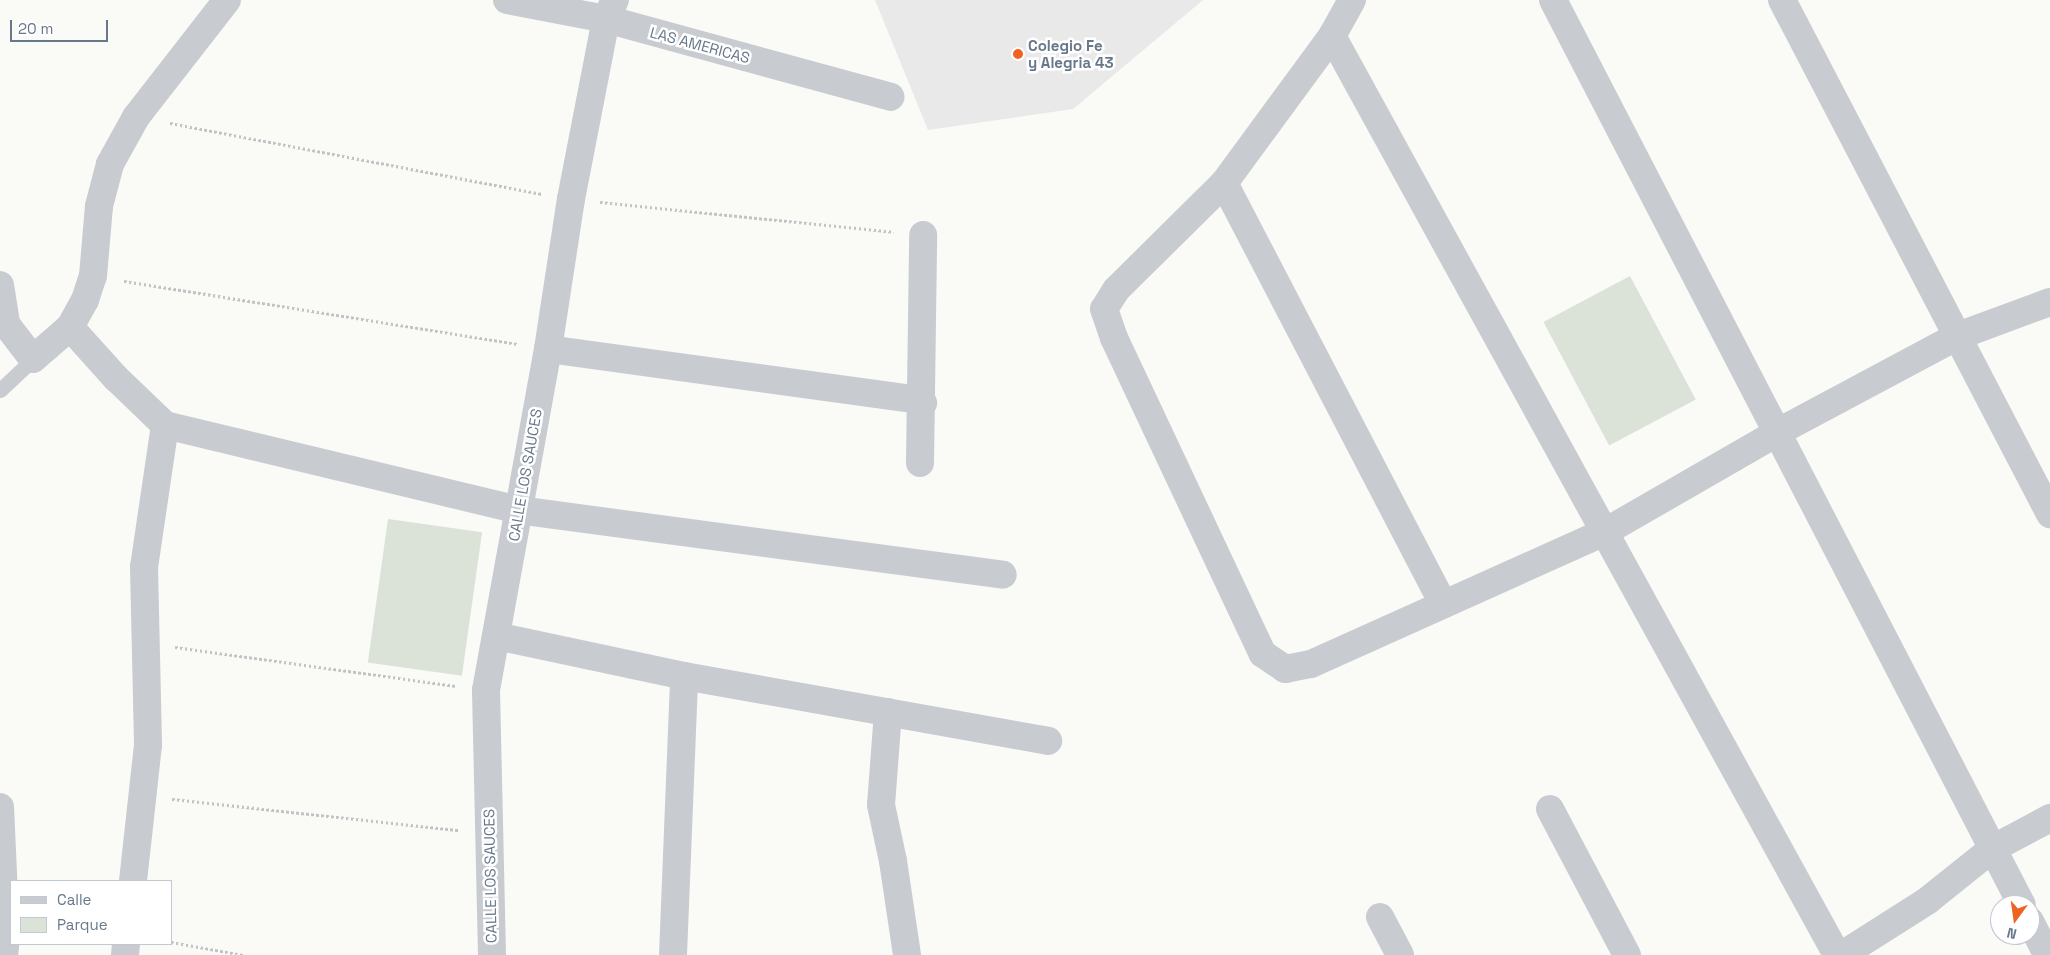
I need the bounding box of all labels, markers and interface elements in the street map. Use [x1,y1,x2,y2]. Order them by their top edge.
scale bar [12,10,110,42]
text: 20 m [18,19,53,38]
street label: LAS AMERICAS [648,23,752,67]
place label: Colegio Fe y Alegria 43 [1028,36,1114,71]
marker: Colegio Fe y Alegria 43 [1012,48,1024,60]
street label: CALLE LOS SAUCES [504,407,546,543]
street label: CALLE LOS SAUCES [480,809,500,943]
legend [10,880,172,945]
text: Calle [57,890,92,909]
north arrow [1990,895,2040,945]
text: Parque [57,915,108,934]
text: N [2005,924,2018,943]

